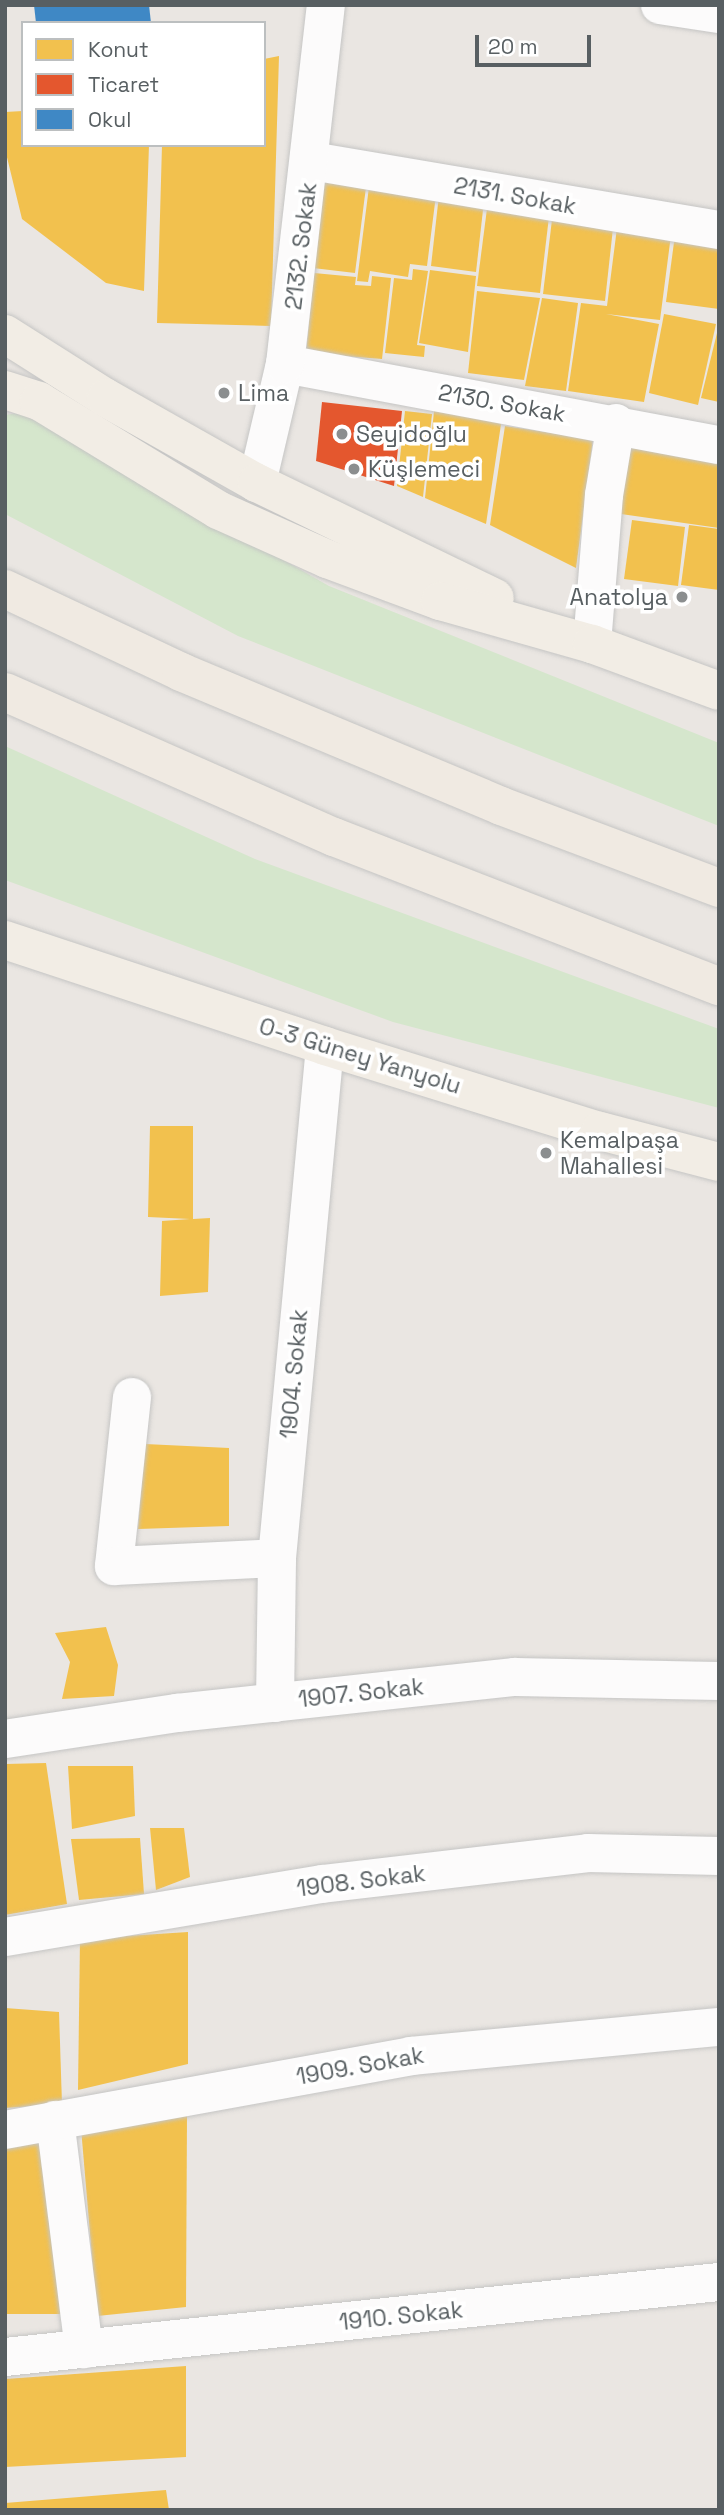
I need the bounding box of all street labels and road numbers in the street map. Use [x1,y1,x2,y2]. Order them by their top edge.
street label: 2131. Sokak [451,172,579,220]
street label: 2132. Sokak [279,180,323,312]
street label: 2130. Sokak [436,378,568,428]
street label: O-3 Güney Yanyolu [256,1012,464,1100]
street label: 1904. Sokak [275,1308,313,1440]
street label: 1907. Sokak [296,1673,426,1713]
street label: 1908. Sokak [295,1859,427,1903]
street label: 1909. Sokak [294,2041,426,2091]
street label: 1910. Sokak [337,2296,465,2336]

